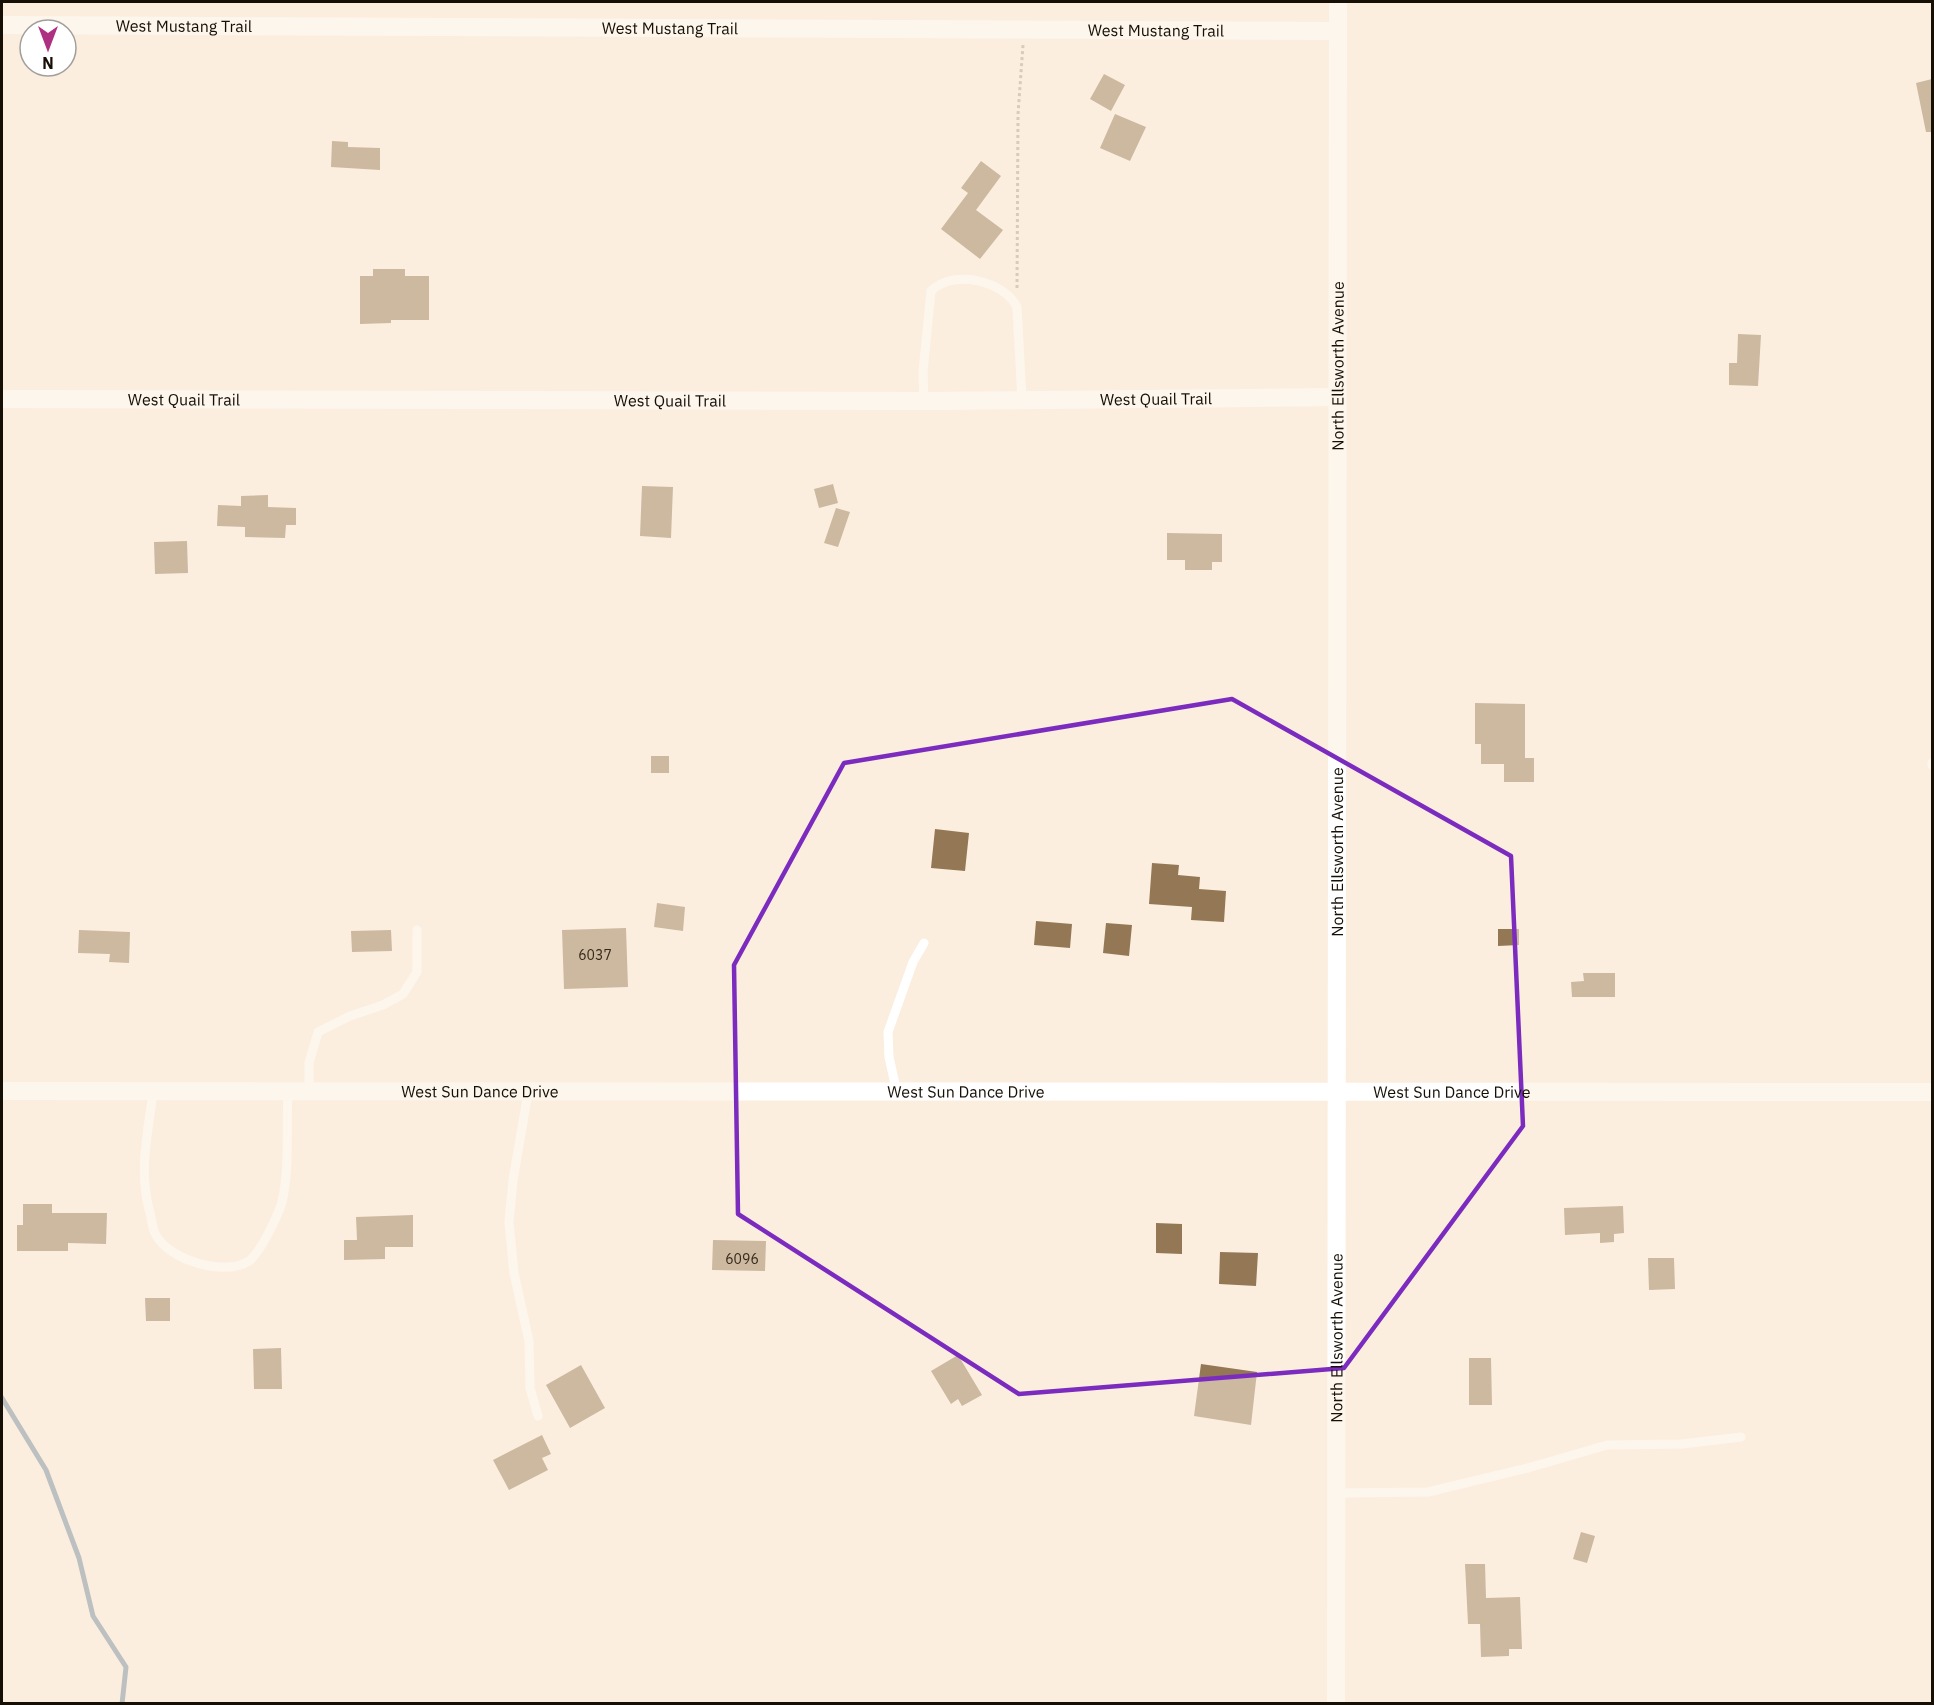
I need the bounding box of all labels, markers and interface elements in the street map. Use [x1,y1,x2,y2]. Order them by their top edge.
street label: West Mustang Trail [116,16,252,36]
north arrow [18,18,78,78]
street label: West Mustang Trail [602,18,738,38]
street label: West Mustang Trail [1088,20,1224,40]
text: N [42,53,54,73]
street label: North Ellsworth Avenue [1327,281,1348,451]
street label: West Quail Trail [1100,388,1212,409]
street label: West Quail Trail [128,389,240,410]
street label: West Quail Trail [614,390,726,411]
street label: North Ellsworth Avenue [1327,767,1347,937]
house number: 6037 [578,946,612,964]
street label: West Sun Dance Drive [401,1081,559,1101]
street label: West Sun Dance Drive [887,1081,1045,1102]
street label: West Sun Dance Drive [1373,1082,1531,1102]
house number: 6096 [725,1250,759,1268]
street label: North Ellsworth Avenue [1326,1253,1347,1423]

